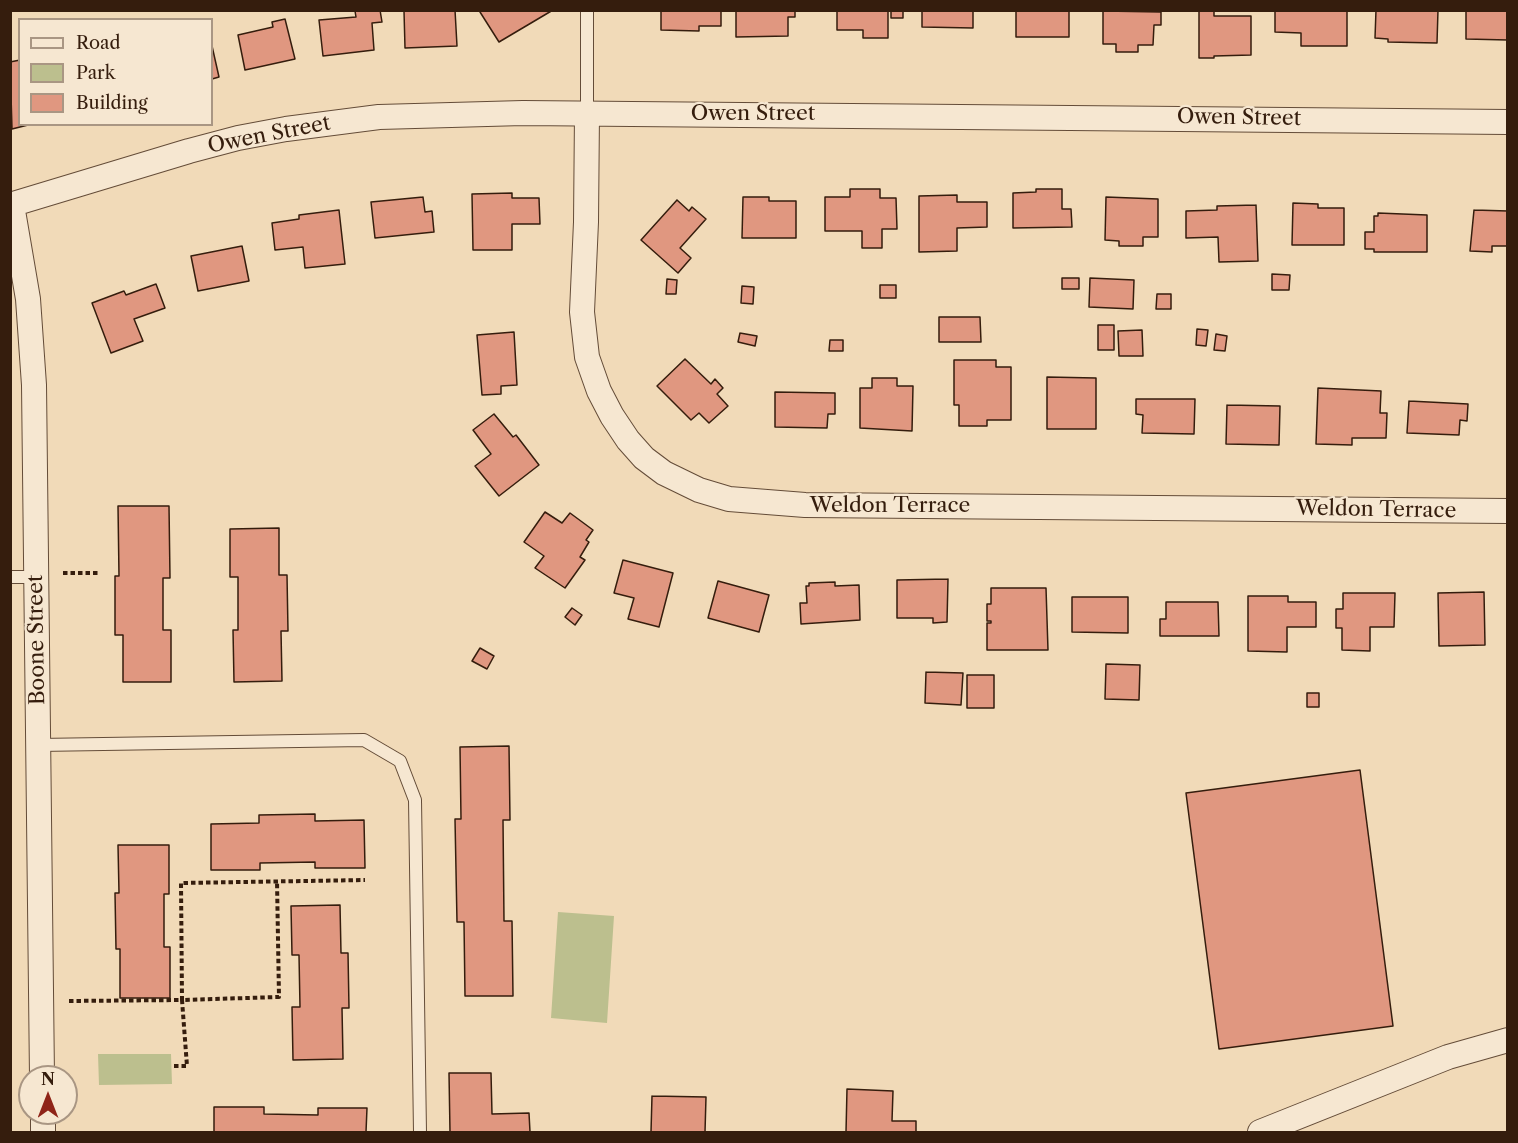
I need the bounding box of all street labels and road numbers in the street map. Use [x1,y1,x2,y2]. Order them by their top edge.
street label: Owen Street [691,101,815,127]
street label: Owen Street [1177,104,1301,132]
street label: Owen Street [206,111,332,159]
street label: Weldon Terrace [810,493,970,519]
street label: Weldon Terrace [1296,496,1456,524]
street label: Boone Street [23,575,51,705]

